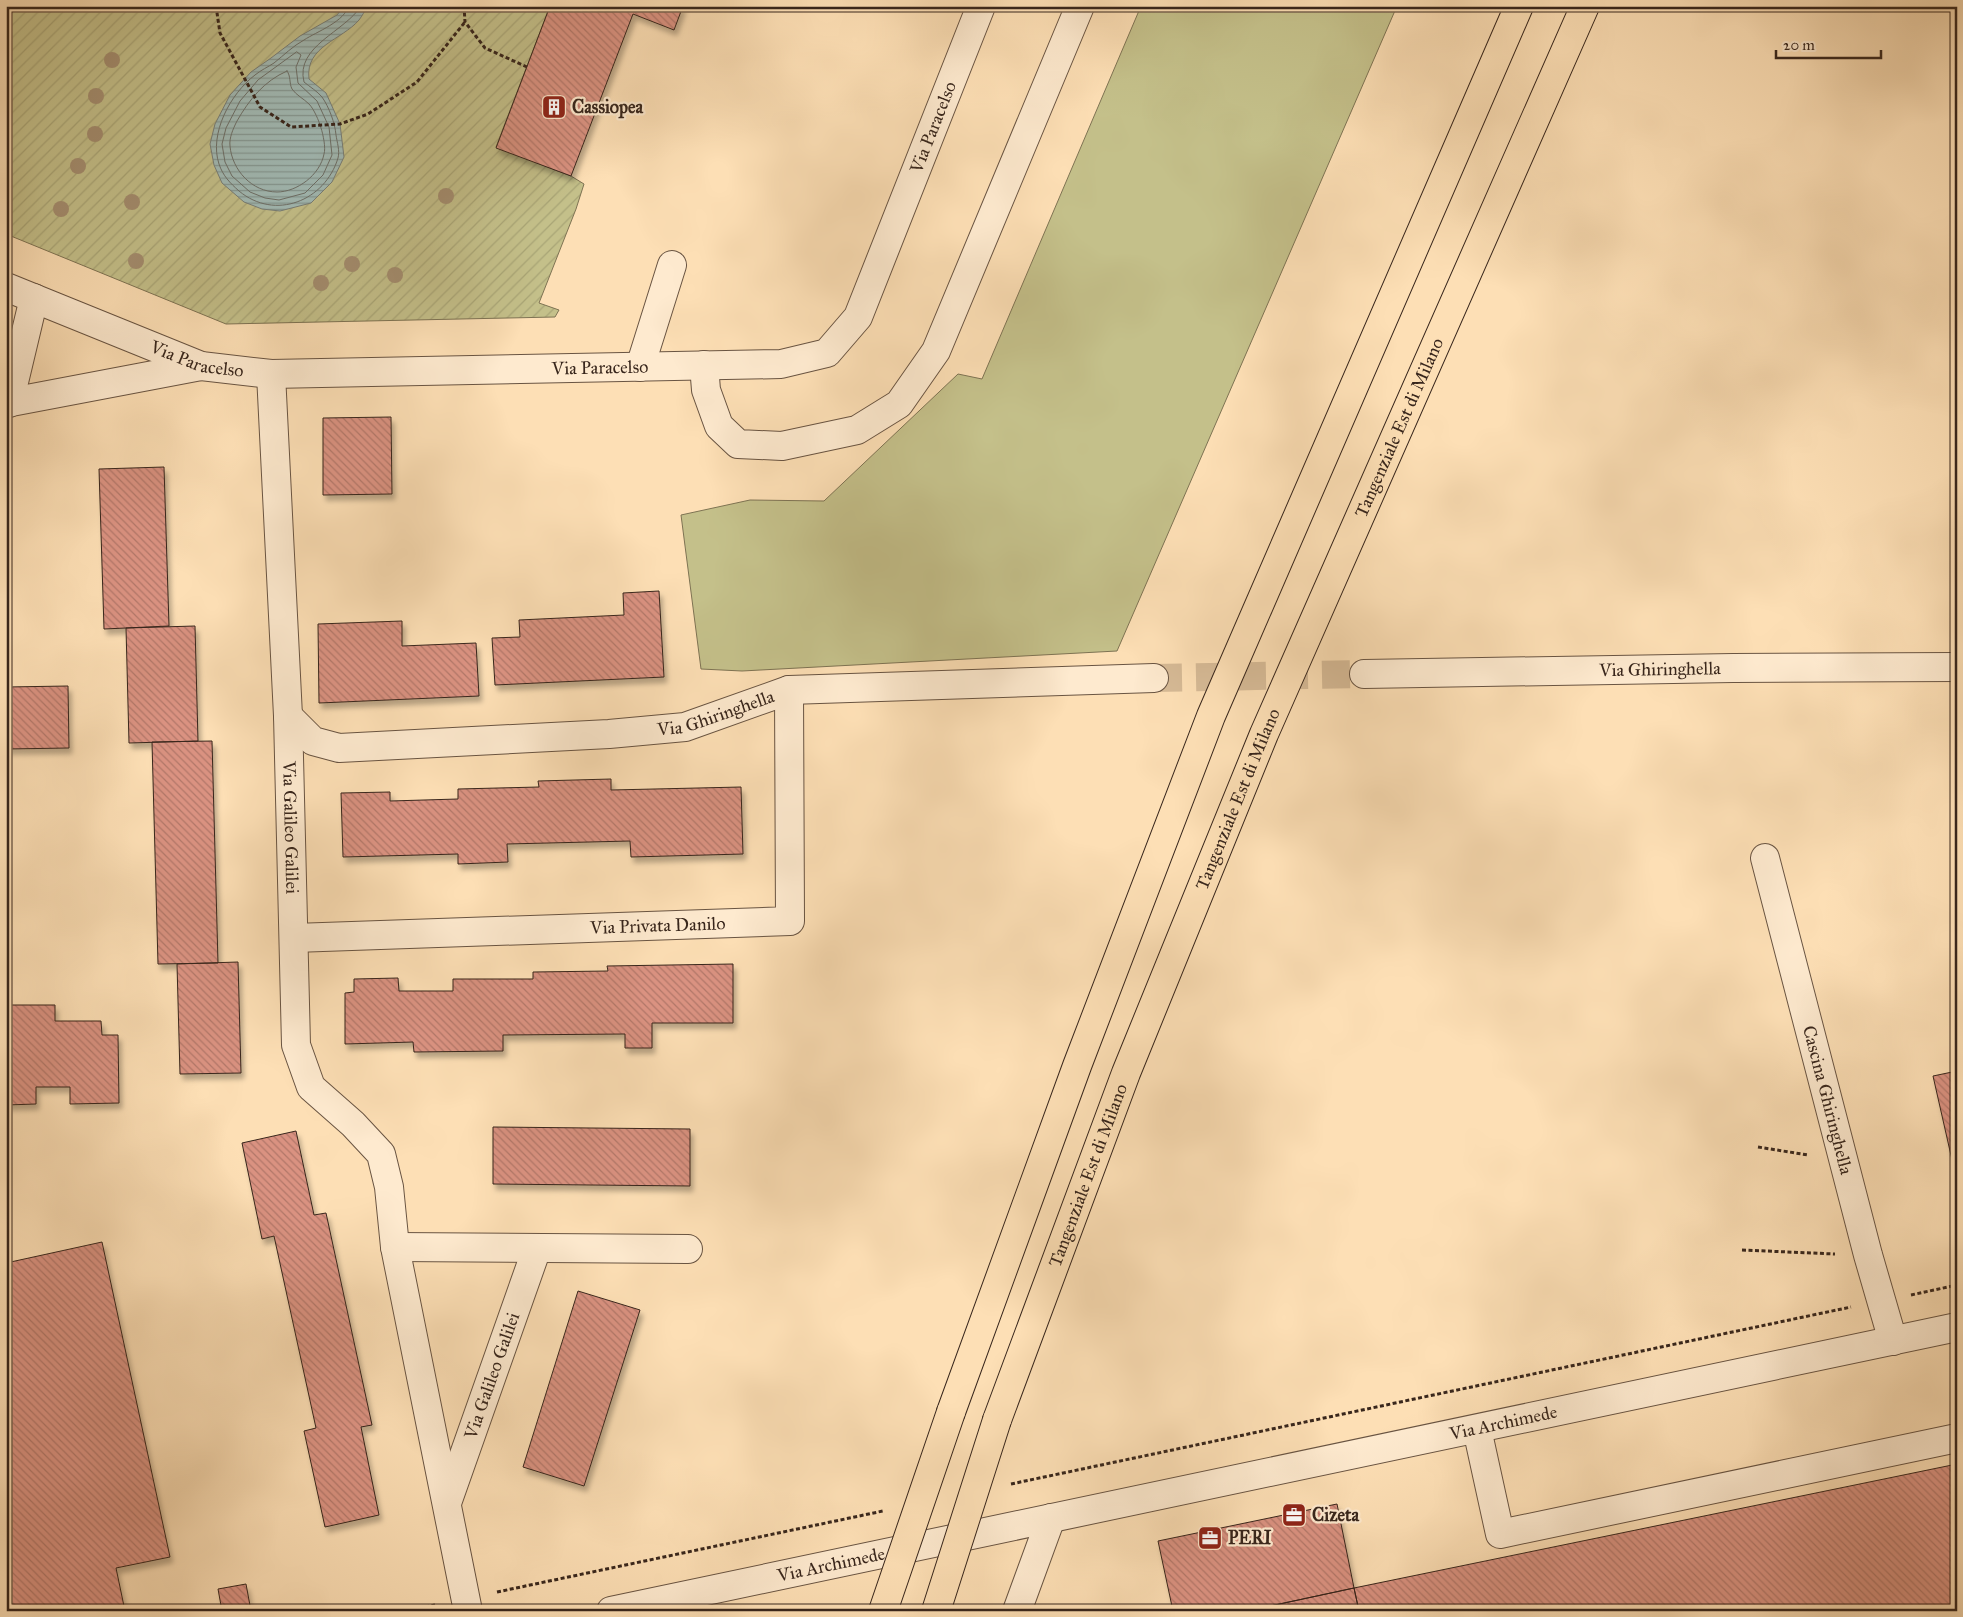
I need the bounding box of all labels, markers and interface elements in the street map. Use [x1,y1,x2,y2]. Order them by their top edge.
scale bar [1776,28,1880,60]
text: 20 m [1783,36,1815,54]
street label: Via Paracelso [905,78,961,177]
building icon: Cassiopea [541,94,567,120]
place label: Cassiopea [572,96,644,119]
street label: Tangenziale Est di Milano [1350,334,1448,521]
street label: Via Paracelso [146,335,245,382]
street label: Via Paracelso [551,356,649,380]
street label: Via Ghiringhella [1598,657,1721,681]
street label: Via Ghiringhella [655,685,778,741]
street label: Tangenziale Est di Milano [1191,705,1285,893]
street label: Via Galileo Galilei [278,760,303,894]
street label: Via Privata Danilo [589,912,726,939]
street label: Cascina Ghiringhella [1798,1023,1858,1177]
street label: Tangenziale Est di Milano [1044,1081,1132,1270]
street label: Via Galileo Galilei [459,1309,524,1443]
street label: Via Archimede [1447,1401,1559,1445]
office icon: Cizeta [1281,1502,1307,1528]
place label: Cizeta [1312,1504,1359,1526]
office icon: PERI [1197,1525,1223,1551]
place label: PERI [1228,1527,1272,1549]
street label: Via Archimede [774,1542,887,1587]

